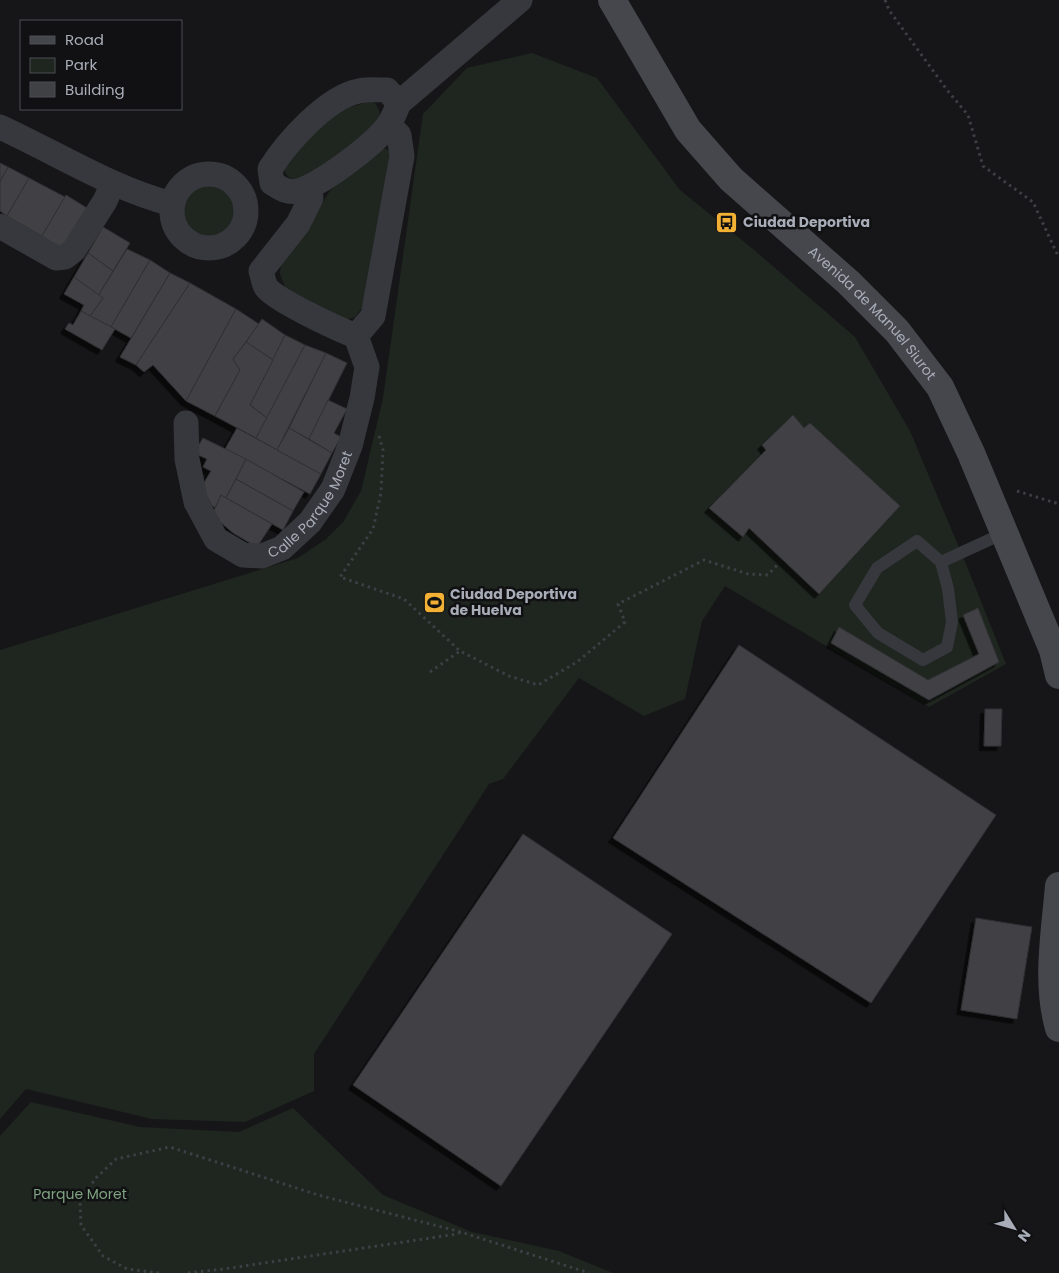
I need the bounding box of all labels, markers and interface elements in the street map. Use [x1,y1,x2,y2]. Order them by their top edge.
legend [20,20,182,110]
text: Road [65,29,104,50]
text: Park [65,54,97,75]
text: Building [65,79,125,100]
bus stop icon: Ciudad Deportiva [715,210,739,234]
place label: Ciudad Deportiva [743,212,870,232]
street label: Avenida de Manuel Siurot [804,242,941,384]
street label: Calle Parque Moret [265,448,357,563]
place label: Ciudad Deportiva de Huelva [450,584,577,620]
sports icon: Ciudad Deportiva de Huelva [422,590,446,614]
park label: Parque Moret [33,1184,127,1204]
north arrow [989,1203,1039,1253]
text: N [1013,1226,1036,1246]

